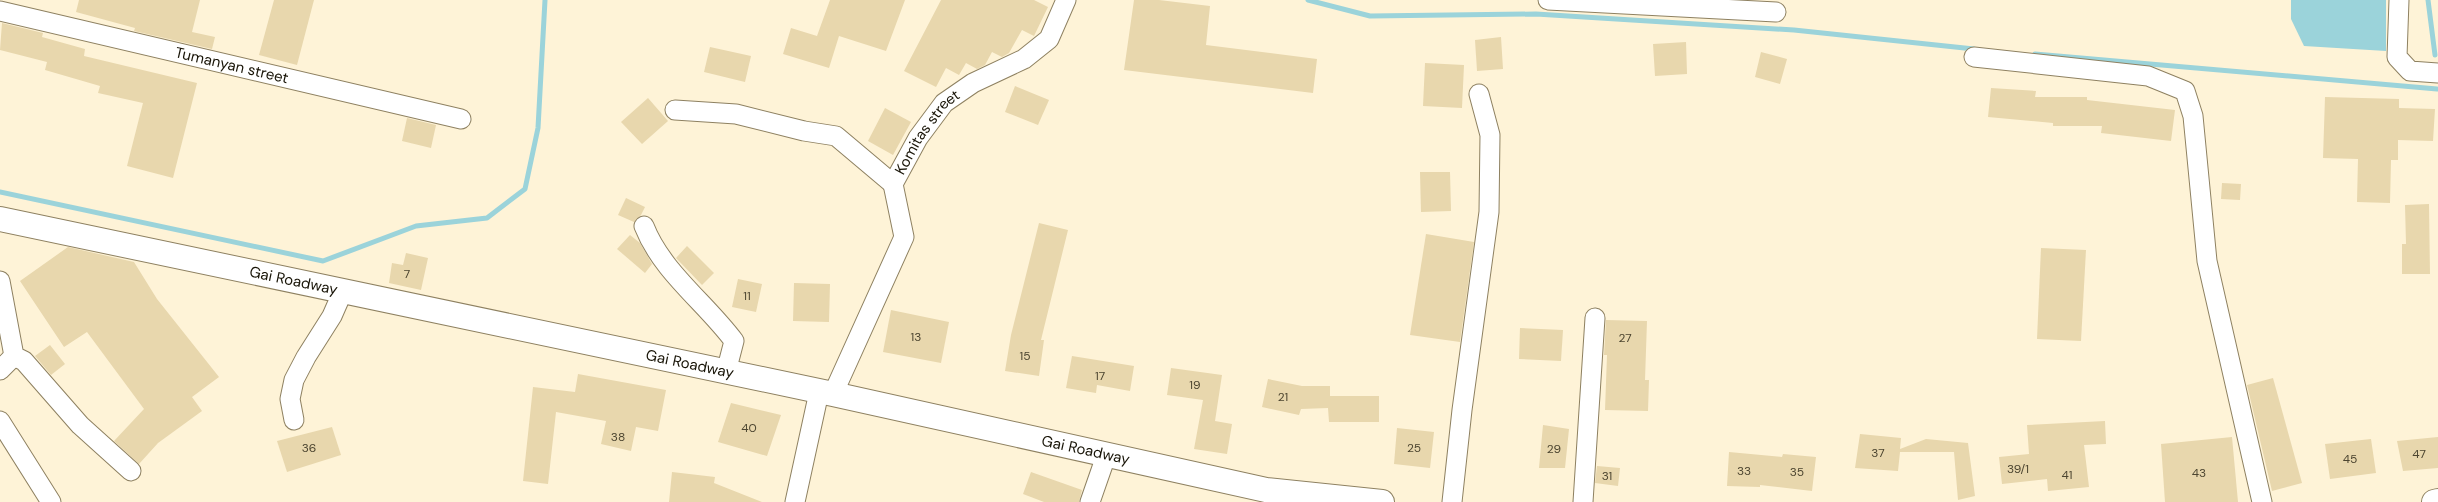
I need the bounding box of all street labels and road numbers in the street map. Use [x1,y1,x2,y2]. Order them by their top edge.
street label: Tumanyan street [173,42,291,88]
street label: Komitas street [890,85,964,178]
street label: Gai Roadway [248,262,340,300]
street label: Gai Roadway [644,345,736,383]
street label: Gai Roadway [1040,431,1132,470]

